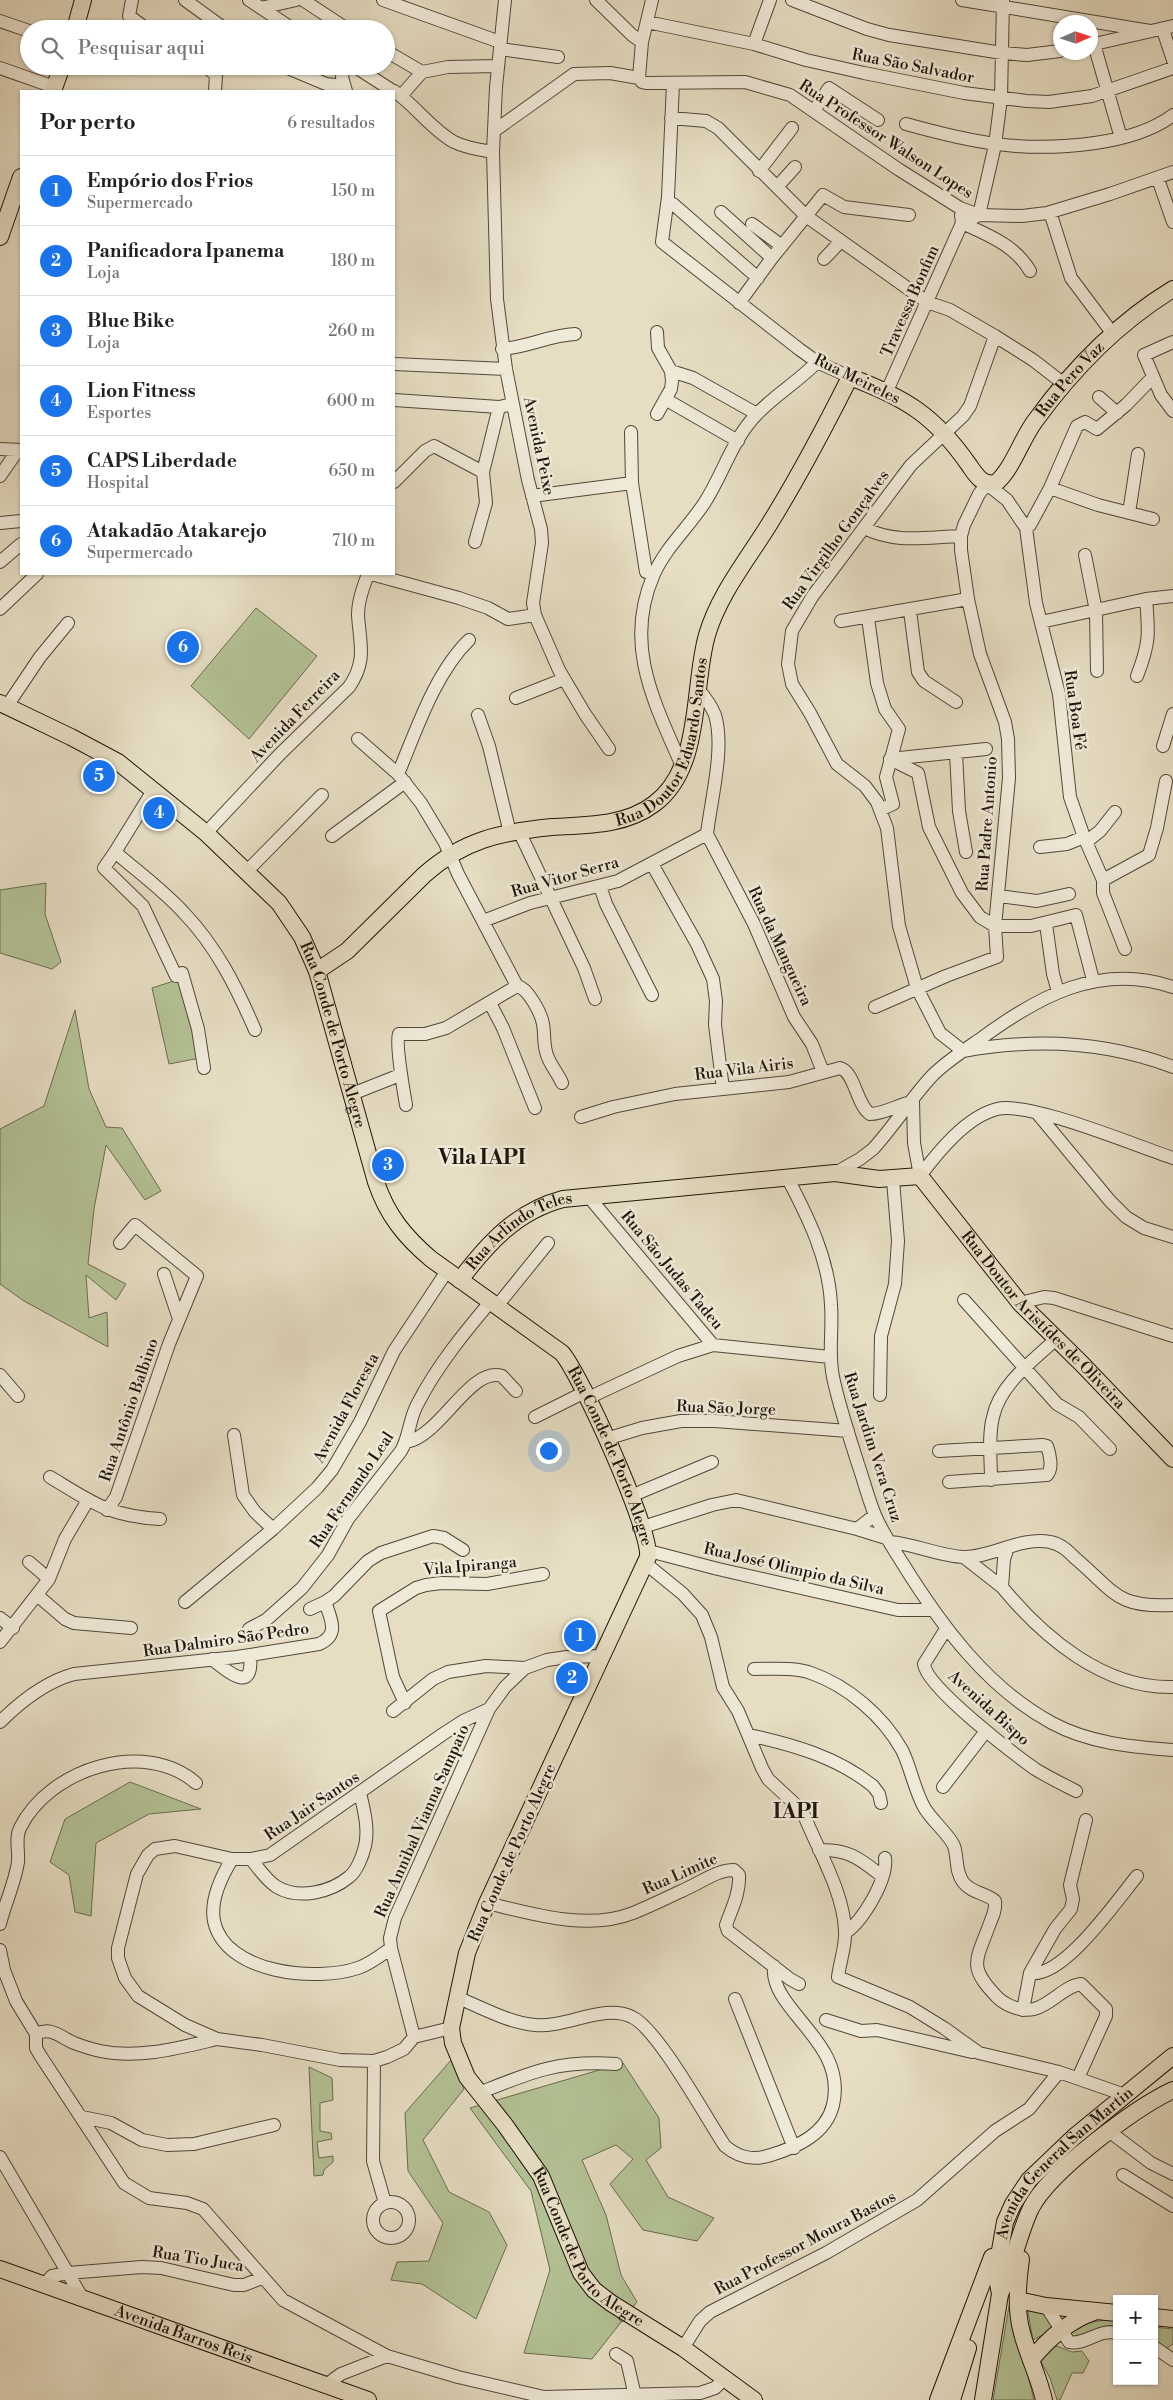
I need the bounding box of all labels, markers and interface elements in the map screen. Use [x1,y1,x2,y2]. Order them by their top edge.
north arrow [1053,15,1098,60]
search box [20,20,395,75]
icon: search [38,34,66,62]
text: Pesquisar aqui [78,36,205,60]
street label: Rua São Salvador [850,44,976,88]
street label: Rua Professor Walson Lopes [795,75,977,203]
text: Por perto [40,110,136,136]
text: 6 resultados [287,113,375,133]
text: Empório dos Frios [87,169,253,193]
text: 1 [52,181,60,201]
text: 150 m [331,181,375,201]
text: Supermercado [87,193,193,213]
text: Panificadora Ipanema [87,239,284,263]
street label: Travessa Bonfim [876,242,944,360]
text: 2 [51,251,61,271]
text: 180 m [331,251,375,271]
text: Loja [87,263,120,283]
text: Blue Bike [87,309,174,333]
text: 3 [51,321,61,341]
text: 260 m [328,321,375,341]
text: Loja [87,333,120,353]
street label: Rua Pero Vaz [1031,337,1109,421]
street label: Rua Meireles [810,349,904,409]
text: Lion Fitness [87,379,196,403]
text: 4 [51,391,61,411]
text: 600 m [327,391,375,411]
street label: Avenida Peixe [519,394,559,497]
text: Esportes [87,403,151,423]
text: CAPS Liberdade [87,449,237,473]
text: 5 [51,461,61,481]
text: 650 m [329,461,375,481]
street label: Rua Virgilho Gonçalves [778,466,894,614]
text: Hospital [87,473,149,493]
text: Atakadão Atakarejo [87,519,267,543]
text: 6 [51,531,61,551]
text: 710 m [332,531,375,551]
text: Supermercado [87,543,193,563]
pin: 6 [167,628,199,666]
street label: Rua Doutor Eduardo Santos [613,656,712,831]
street label: Avenida Ferreira [245,665,345,767]
street label: Rua Boa Fé [1059,669,1091,751]
street label: Rua Padre Antonio [972,756,1002,892]
pin: 5 [83,757,115,795]
pin: 4 [143,794,175,832]
street label: Rua Vitor Serra [509,852,622,902]
street label: Rua da Mangueira [744,883,817,1010]
street label: Rua Conde de Porto Alegre [295,938,370,1130]
street label: Rua Vila Airis [694,1053,794,1085]
district label: Vila IAPI [437,1145,526,1171]
pin: 3 [372,1146,404,1184]
street label: Rua Arlindo Teles [462,1188,573,1274]
street label: Rua São Judas Tadeu [616,1206,728,1334]
street label: Rua Doutor Aristídes de Oliveira [957,1226,1130,1414]
street label: Rua Antônio Balbino [95,1336,163,1484]
street label: Avenida Floresta [308,1349,384,1467]
street label: Rua Conde de Porto Alegre [563,1363,657,1548]
street label: Rua Jardim Vera Cruz [839,1370,907,1524]
street label: Rua São Jorge [676,1396,776,1420]
street label: Rua Fernando Leal [306,1428,399,1552]
your location [536,1438,562,1464]
street label: Rua José Olimpio da Silva [702,1538,887,1600]
street label: Vila Ipiranga [422,1552,518,1580]
pin: 1 [564,1617,596,1655]
street label: Rua Dalmiro São Pedro [142,1618,310,1662]
pin: 2 [556,1659,588,1697]
street label: Avenida Bispo [943,1665,1034,1750]
street label: Rua Annibal Vianna Sampaio [370,1721,474,1921]
street label: Rua Conde de Porto Alegre [464,1761,560,1945]
street label: Rua Jair Santos [261,1767,363,1845]
district label: IAPI [773,1799,819,1825]
street label: Rua Limite [639,1849,721,1899]
street label: Avenida General San Martin [992,2082,1138,2242]
street label: Rua Conde de Porto Alegre [528,2163,648,2331]
street label: Rua Professor Moura Bastos [711,2186,899,2300]
street label: Rua Tio Juca [151,2242,246,2276]
map controls [1113,2295,1158,2385]
button: + [1113,2295,1158,2340]
street label: Avenida Barros Reis [111,2300,256,2368]
button: − [1113,2340,1158,2385]

